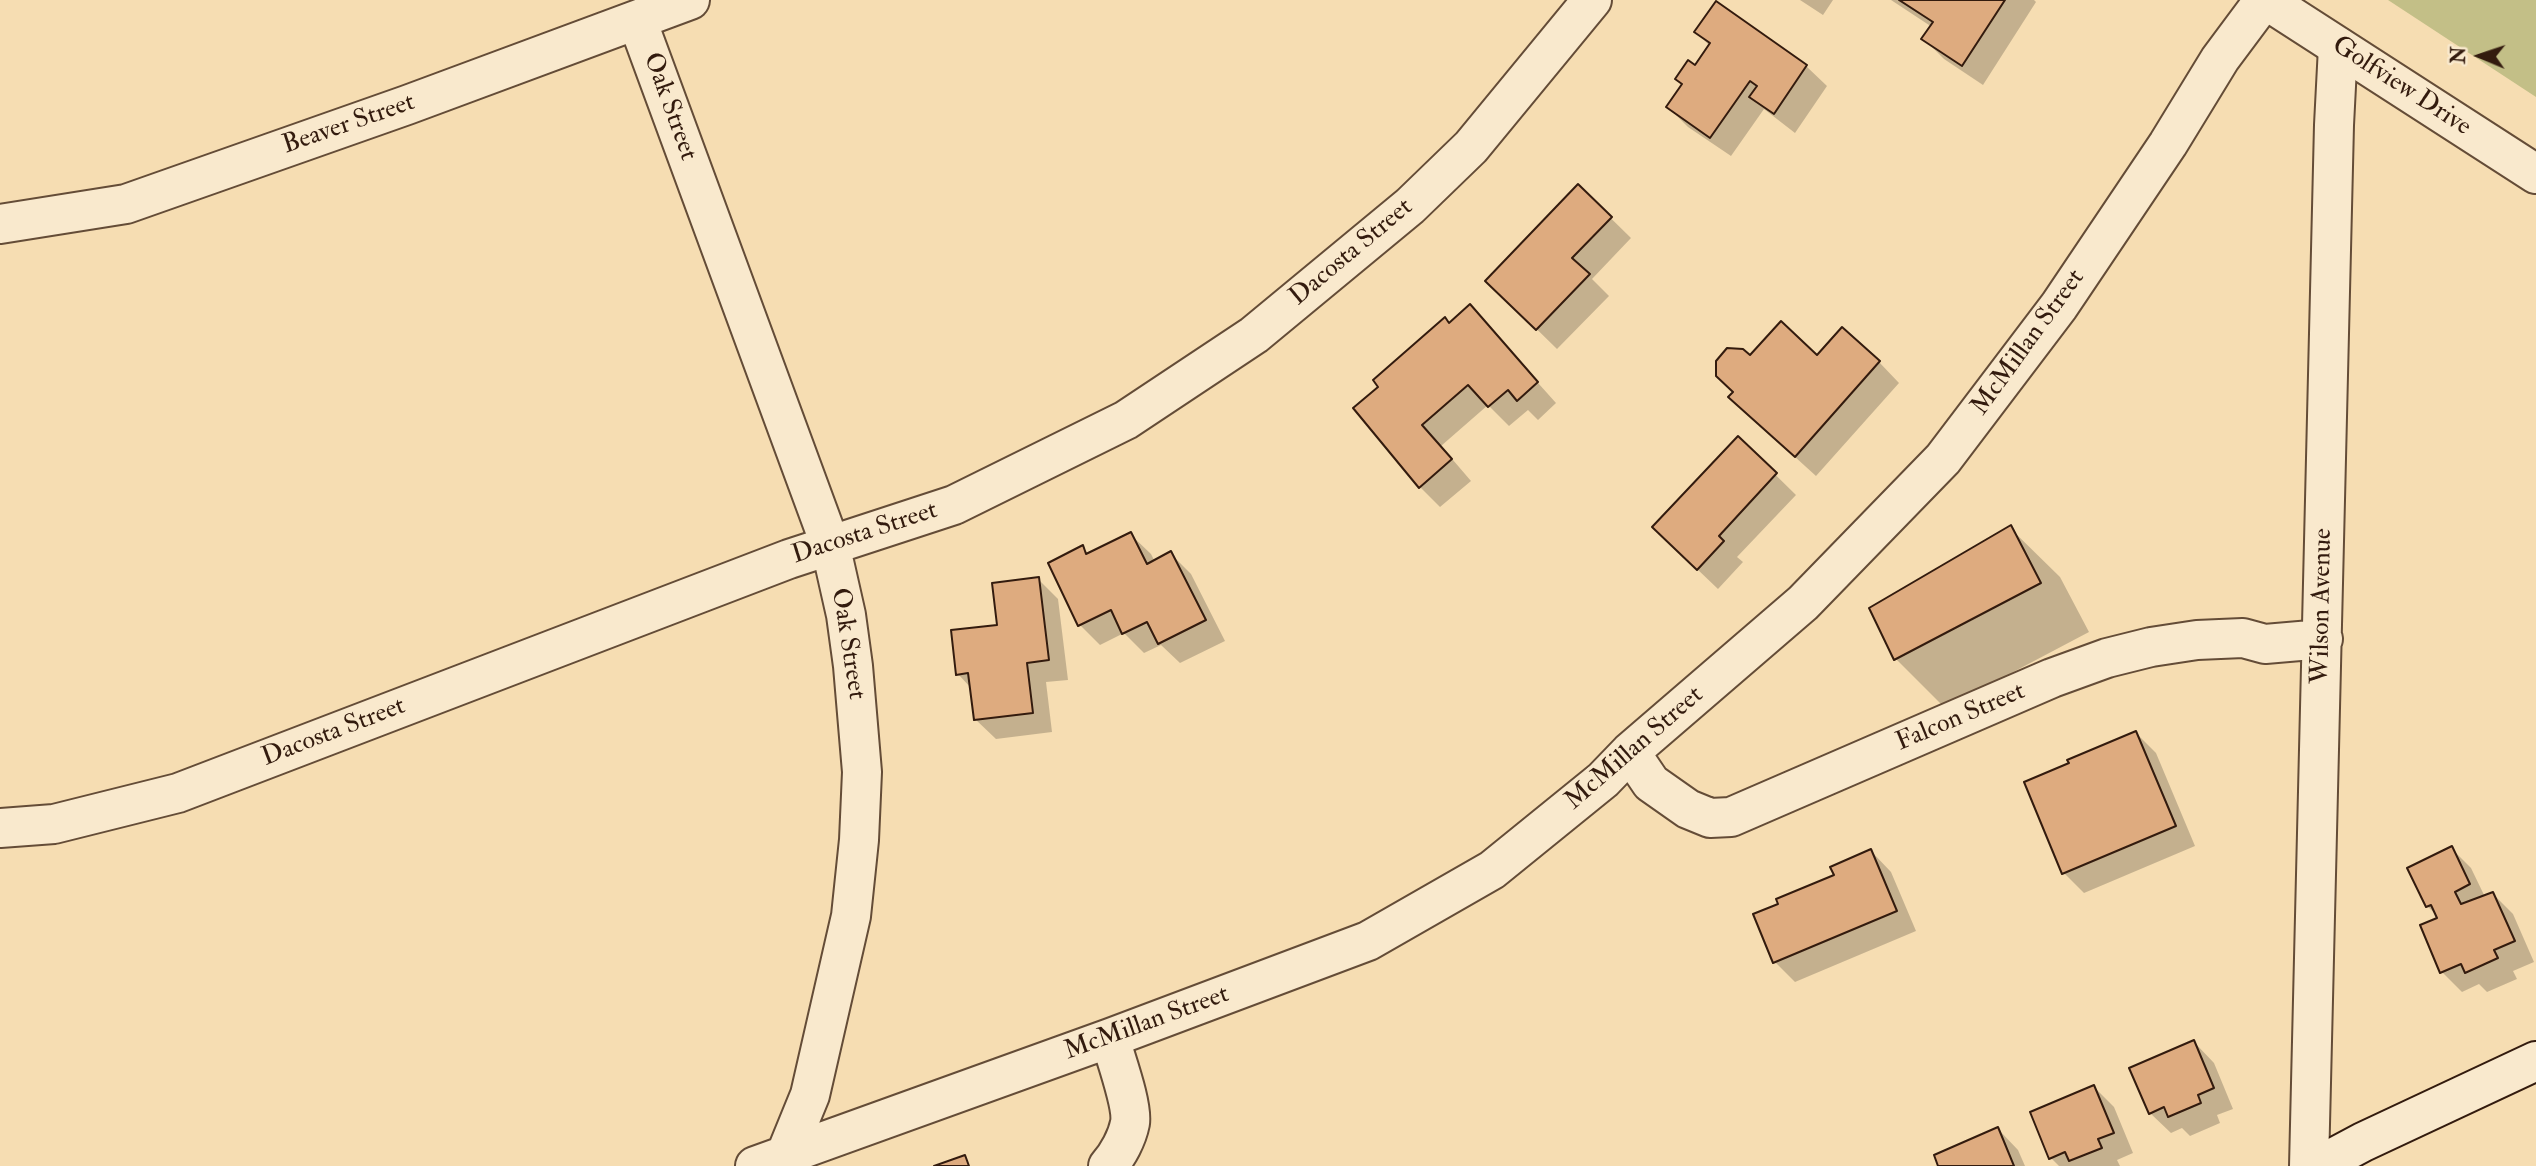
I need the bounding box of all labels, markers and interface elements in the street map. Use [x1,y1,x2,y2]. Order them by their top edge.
north arrow [2445,21,2515,91]
street label: Golfview Drive [2326,30,2476,144]
text: N [2447,46,2471,64]
street label: Oak Street [635,49,703,165]
street label: Beaver Street [279,88,419,162]
street label: Dacosta Street [1284,193,1420,313]
street label: McMillan Street [1966,264,2092,422]
street label: Dacosta Street [788,496,942,572]
street label: Wilson Avenue [2306,528,2340,684]
street label: Oak Street [823,586,871,702]
street label: Falcon Street [1892,677,2030,759]
street label: McMillan Street [1560,681,1710,817]
street label: Dacosta Street [258,691,410,775]
street label: McMillan Street [1060,980,1234,1068]

